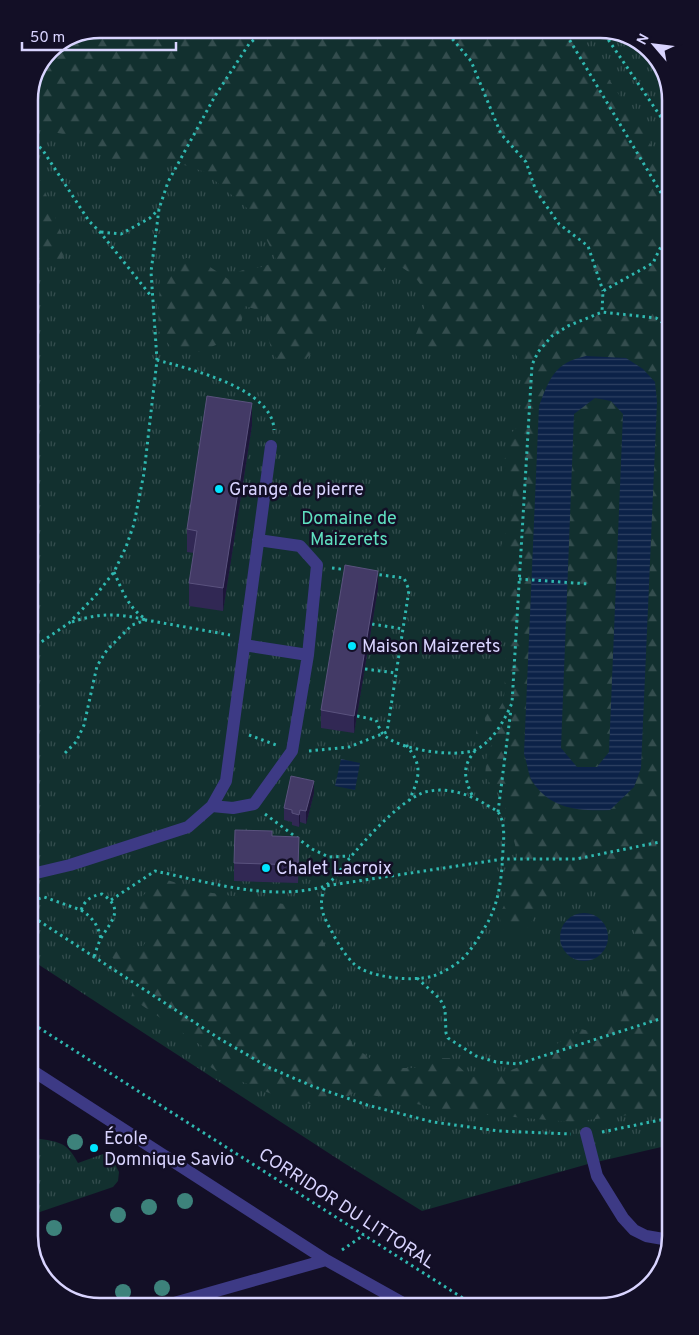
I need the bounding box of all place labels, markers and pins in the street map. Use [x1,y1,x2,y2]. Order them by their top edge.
place label: Grange de pierre [229,479,364,502]
marker: Grange de pierre [213,483,225,495]
place label: Maison Maizerets [362,636,500,659]
marker: Maison Maizerets [346,640,358,652]
place label: Chalet Lacroix [276,858,392,881]
marker: Chalet Lacroix [260,862,272,874]
place label: École Domnique Savio [104,1126,234,1172]
marker: École Domnique Savio [88,1142,100,1154]

